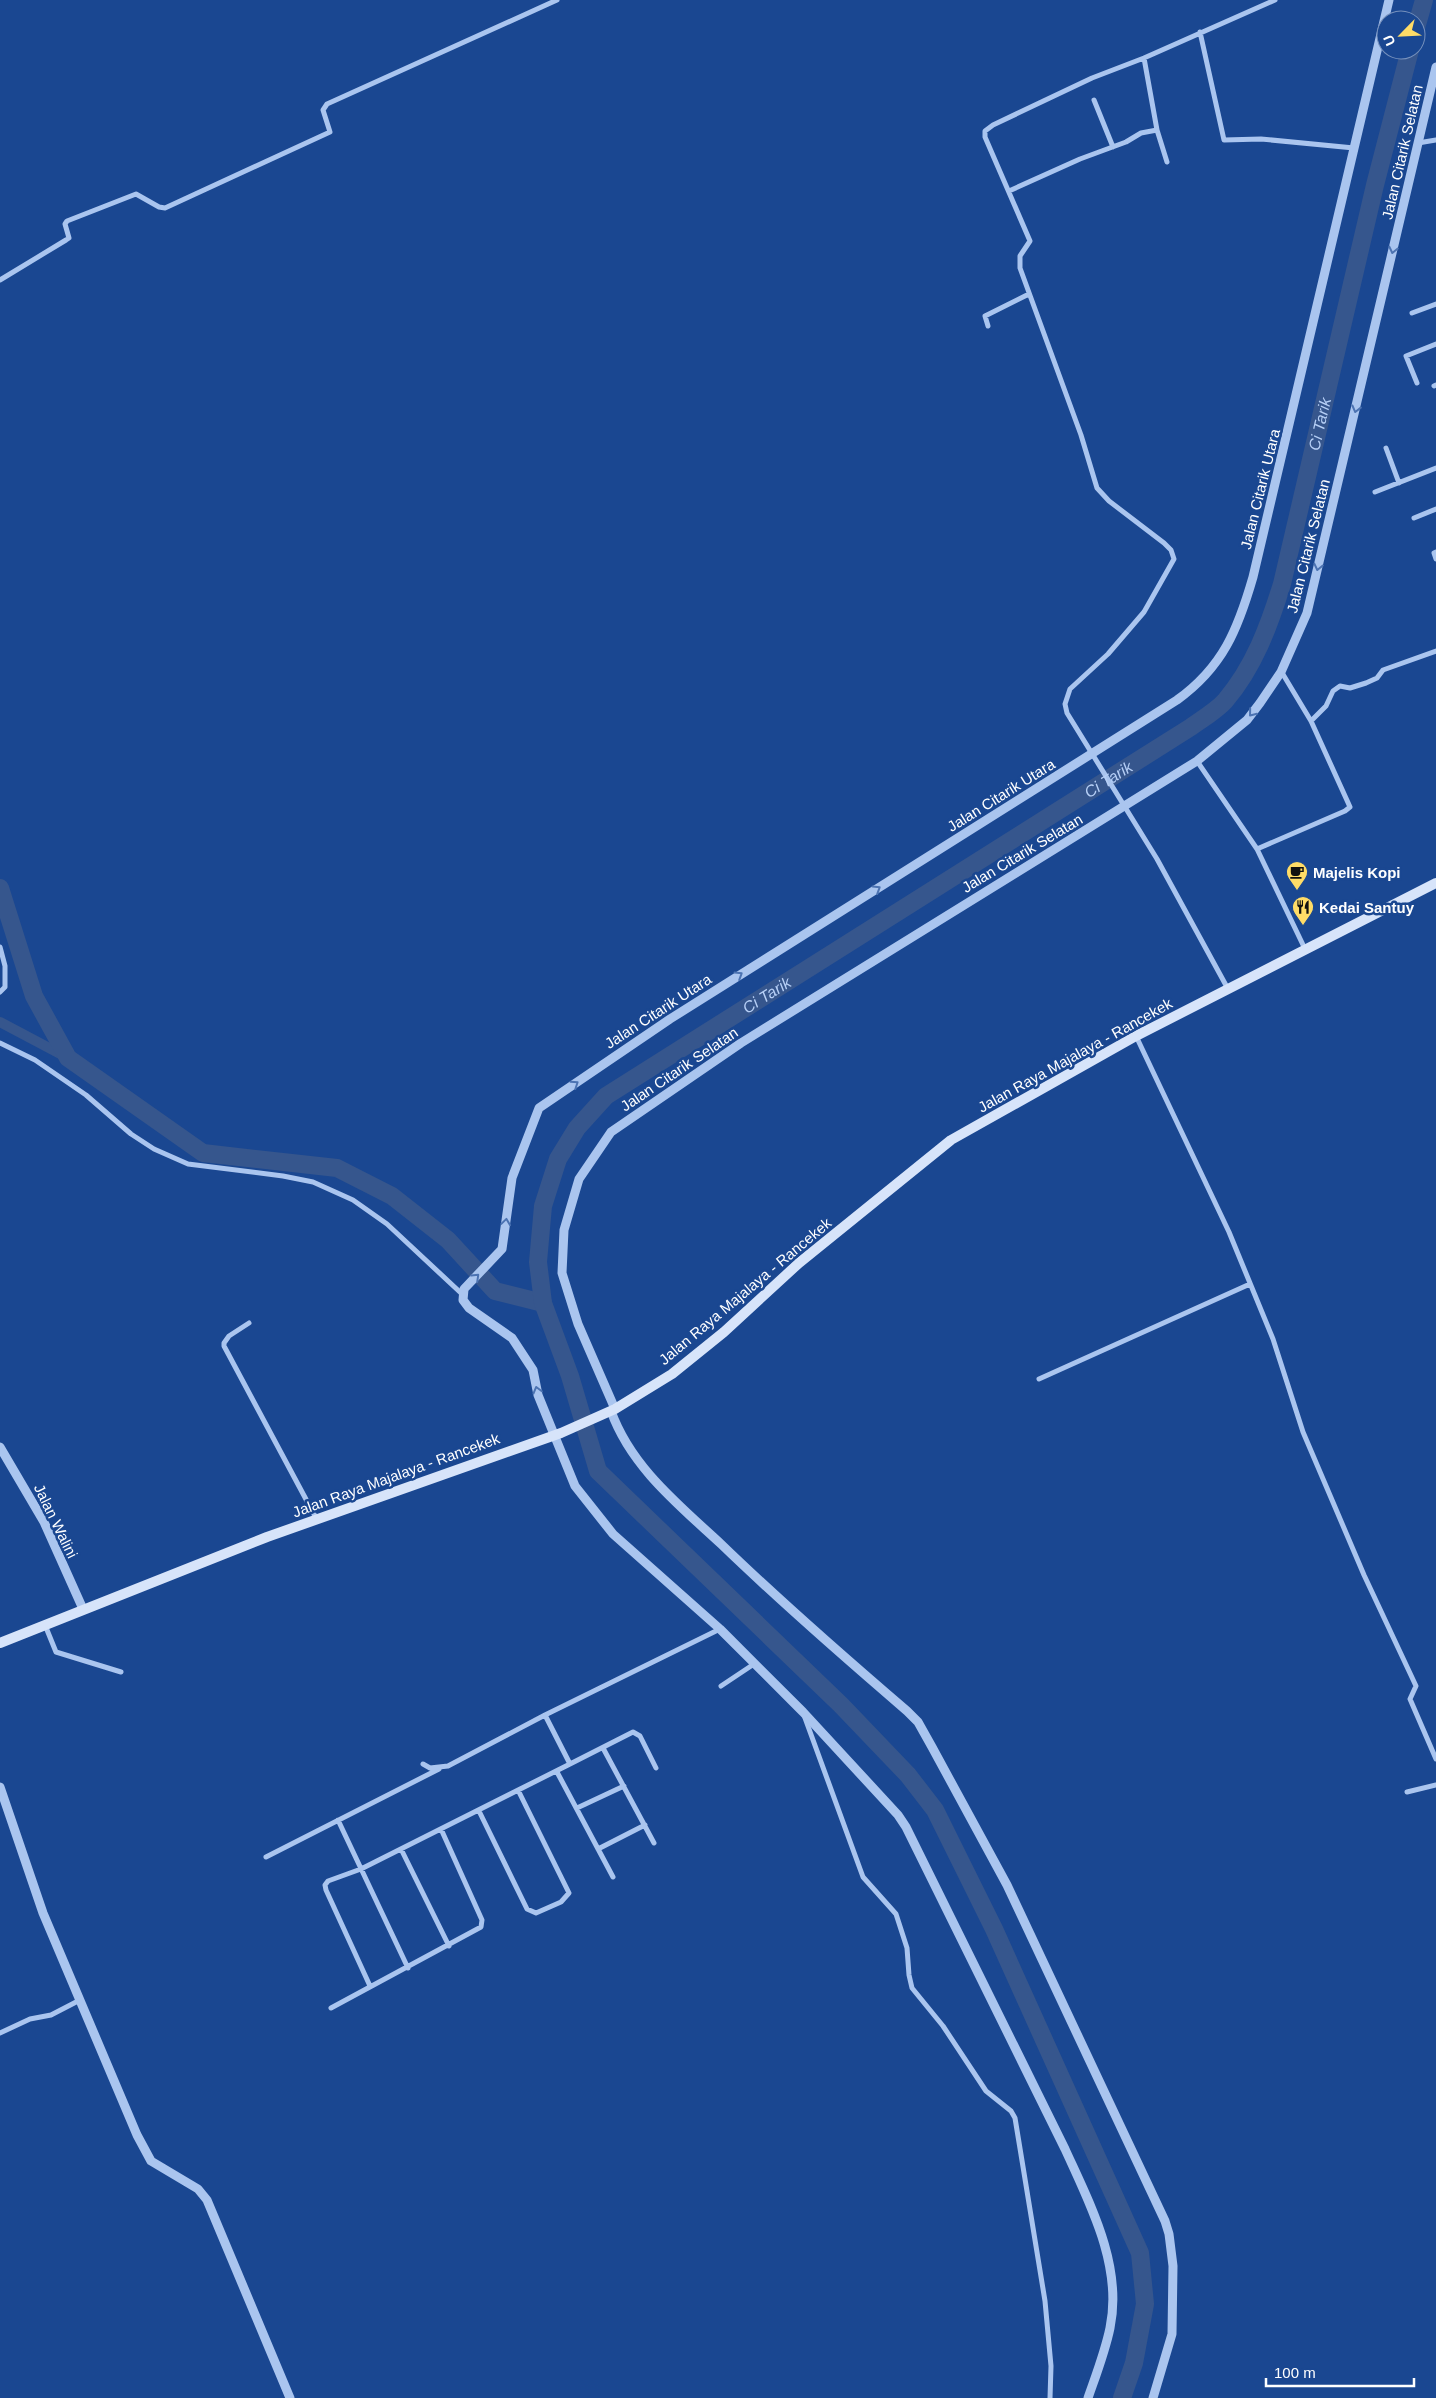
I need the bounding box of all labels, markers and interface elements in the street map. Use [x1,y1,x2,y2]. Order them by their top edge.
north arrow [1376,10,1426,60]
text: U [1380,32,1398,48]
street label: Jalan Citarik Selatan [1378,83,1426,221]
one-way arrow [1388,246,1399,255]
water label: Ci Tarik [1305,395,1334,452]
one-way arrow [1351,404,1362,413]
street label: Jalan Citarik Utara [1237,426,1283,551]
street label: Jalan Citarik Selatan [1283,477,1333,615]
one-way arrow [1313,562,1324,571]
one-way arrow [1249,707,1257,716]
street label: Jalan Citarik Utara [944,755,1058,835]
water label: Ci Tarik [1081,757,1136,801]
street label: Jalan Citarik Selatan [959,810,1085,896]
cafe icon: Majelis Kopi [1285,860,1309,891]
place label: Majelis Kopi [1313,864,1401,881]
one-way arrow [872,886,881,895]
restaurant icon: Kedai Santuy [1291,895,1315,926]
place label: Kedai Santuy [1319,899,1415,916]
street label: Jalan Citarik Utara [602,970,715,1052]
one-way arrow [734,972,743,981]
water label: Ci Tarik [739,973,795,1016]
street label: Jalan Raya Majalaya - Rancekek [975,994,1175,1116]
street label: Jalan Citarik Selatan [617,1023,741,1115]
one-way arrow [569,1081,578,1090]
street label: Jalan Raya Majalaya - Rancekek [656,1214,835,1368]
one-way arrow [500,1218,511,1226]
one-way arrow [470,1274,479,1283]
one-way arrow [533,1386,543,1395]
street label: Jalan Raya Majalaya - Rancekek [290,1429,502,1520]
street label: Jalan Walini [31,1481,81,1561]
scale bar [1266,2356,1414,2388]
text: 100 m [1274,2364,1316,2381]

